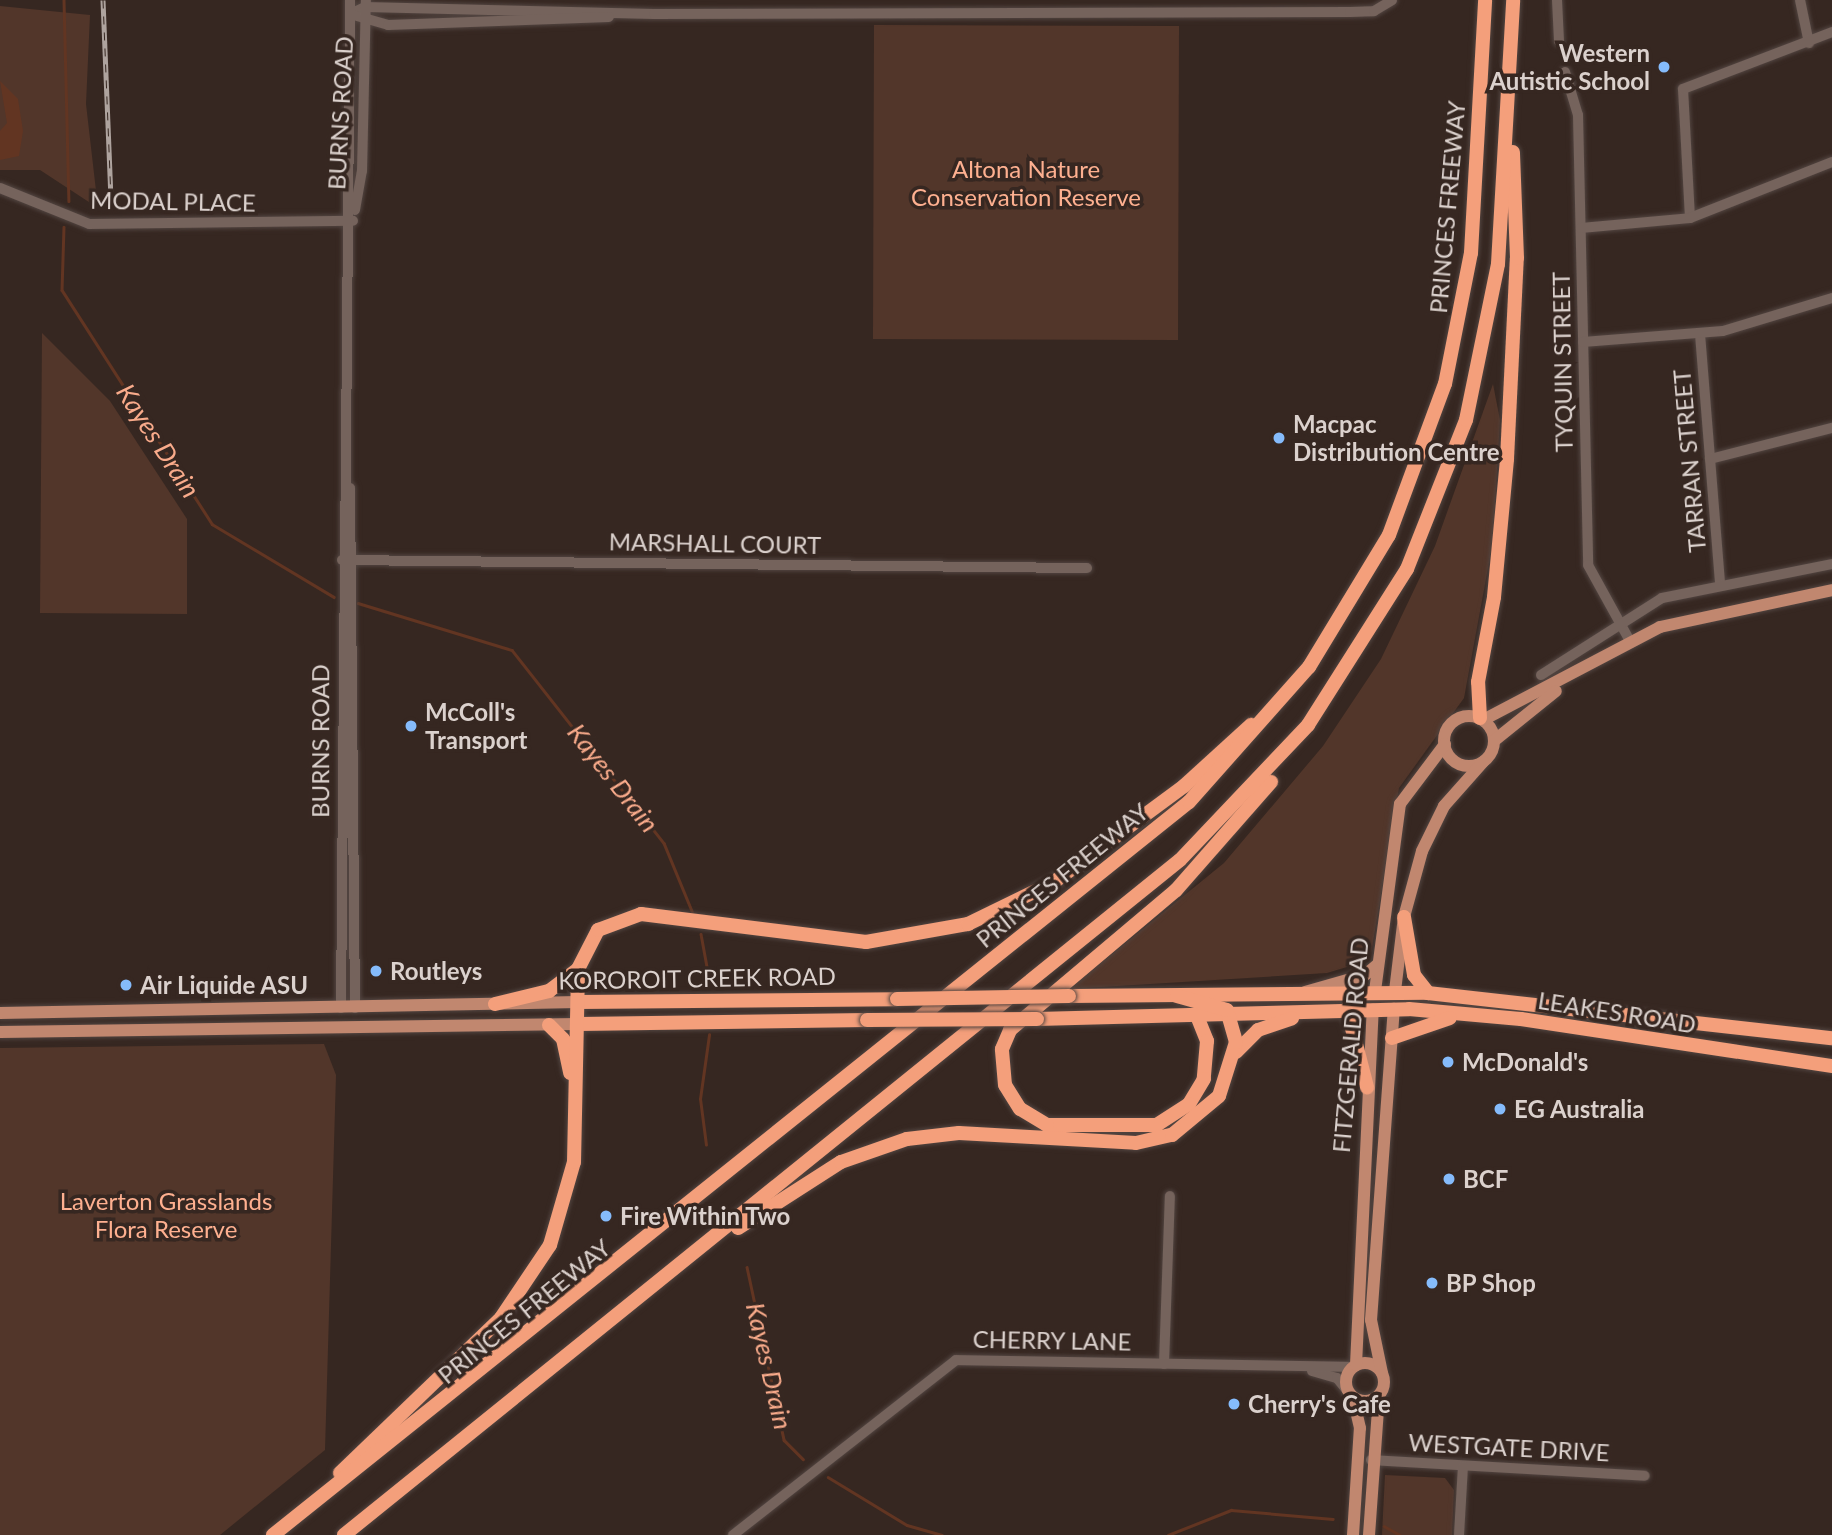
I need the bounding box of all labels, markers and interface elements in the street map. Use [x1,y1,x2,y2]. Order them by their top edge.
street label: BURNS ROAD [322,35,358,191]
place label: Western Autistic School [1489,39,1650,95]
marker: Western Autistic School [1656,59,1672,75]
street label: PRINCES FREEWAY [1423,100,1471,314]
park label: Altona Nature Conservation Reserve [911,155,1141,211]
street label: MODAL PLACE [90,185,256,217]
street label: TYQUIN STREET [1546,272,1578,452]
street label: TARRAN STREET [1667,368,1711,554]
water label: Kayes Drain [110,378,206,504]
place label: Macpac Distribution Centre [1293,410,1500,466]
marker: Macpac Distribution Centre [1271,430,1287,446]
street label: MARSHALL COURT [608,527,822,559]
street label: BURNS ROAD [306,664,334,818]
place label: McColl's Transport [425,698,527,754]
marker: McColl's Transport [403,718,419,734]
water label: Kayes Drain [561,718,665,838]
street label: PRINCES FREEWAY [970,797,1154,953]
street label: FITZGERALD ROAD [1326,936,1374,1154]
place label: Routleys [390,957,482,985]
street label: KOROROIT CREEK ROAD [558,961,836,995]
marker: Routleys [368,963,384,979]
place label: Air Liquide ASU [140,971,309,999]
marker: Air Liquide ASU [118,977,134,993]
street label: LEAKES ROAD [1536,985,1698,1039]
place label: McDonald's [1462,1048,1588,1076]
marker: McDonald's [1440,1054,1456,1070]
place label: EG Australia [1514,1095,1645,1123]
marker: EG Australia [1492,1101,1508,1117]
place label: BCF [1463,1165,1508,1193]
marker: BCF [1441,1171,1457,1187]
park label: Laverton Grasslands Flora Reserve [60,1187,272,1243]
place label: Fire Within Two [620,1202,791,1230]
marker: Fire Within Two [598,1208,614,1224]
street label: PRINCES FREEWAY [432,1233,616,1389]
place label: BP Shop [1446,1269,1536,1297]
marker: BP Shop [1424,1275,1440,1291]
water label: Kayes Drain [739,1300,799,1432]
street label: CHERRY LANE [972,1324,1132,1356]
place label: Cherry's Cafe [1248,1390,1391,1418]
marker: Cherry's Cafe [1226,1396,1242,1412]
street label: WESTGATE DRIVE [1408,1427,1610,1467]

